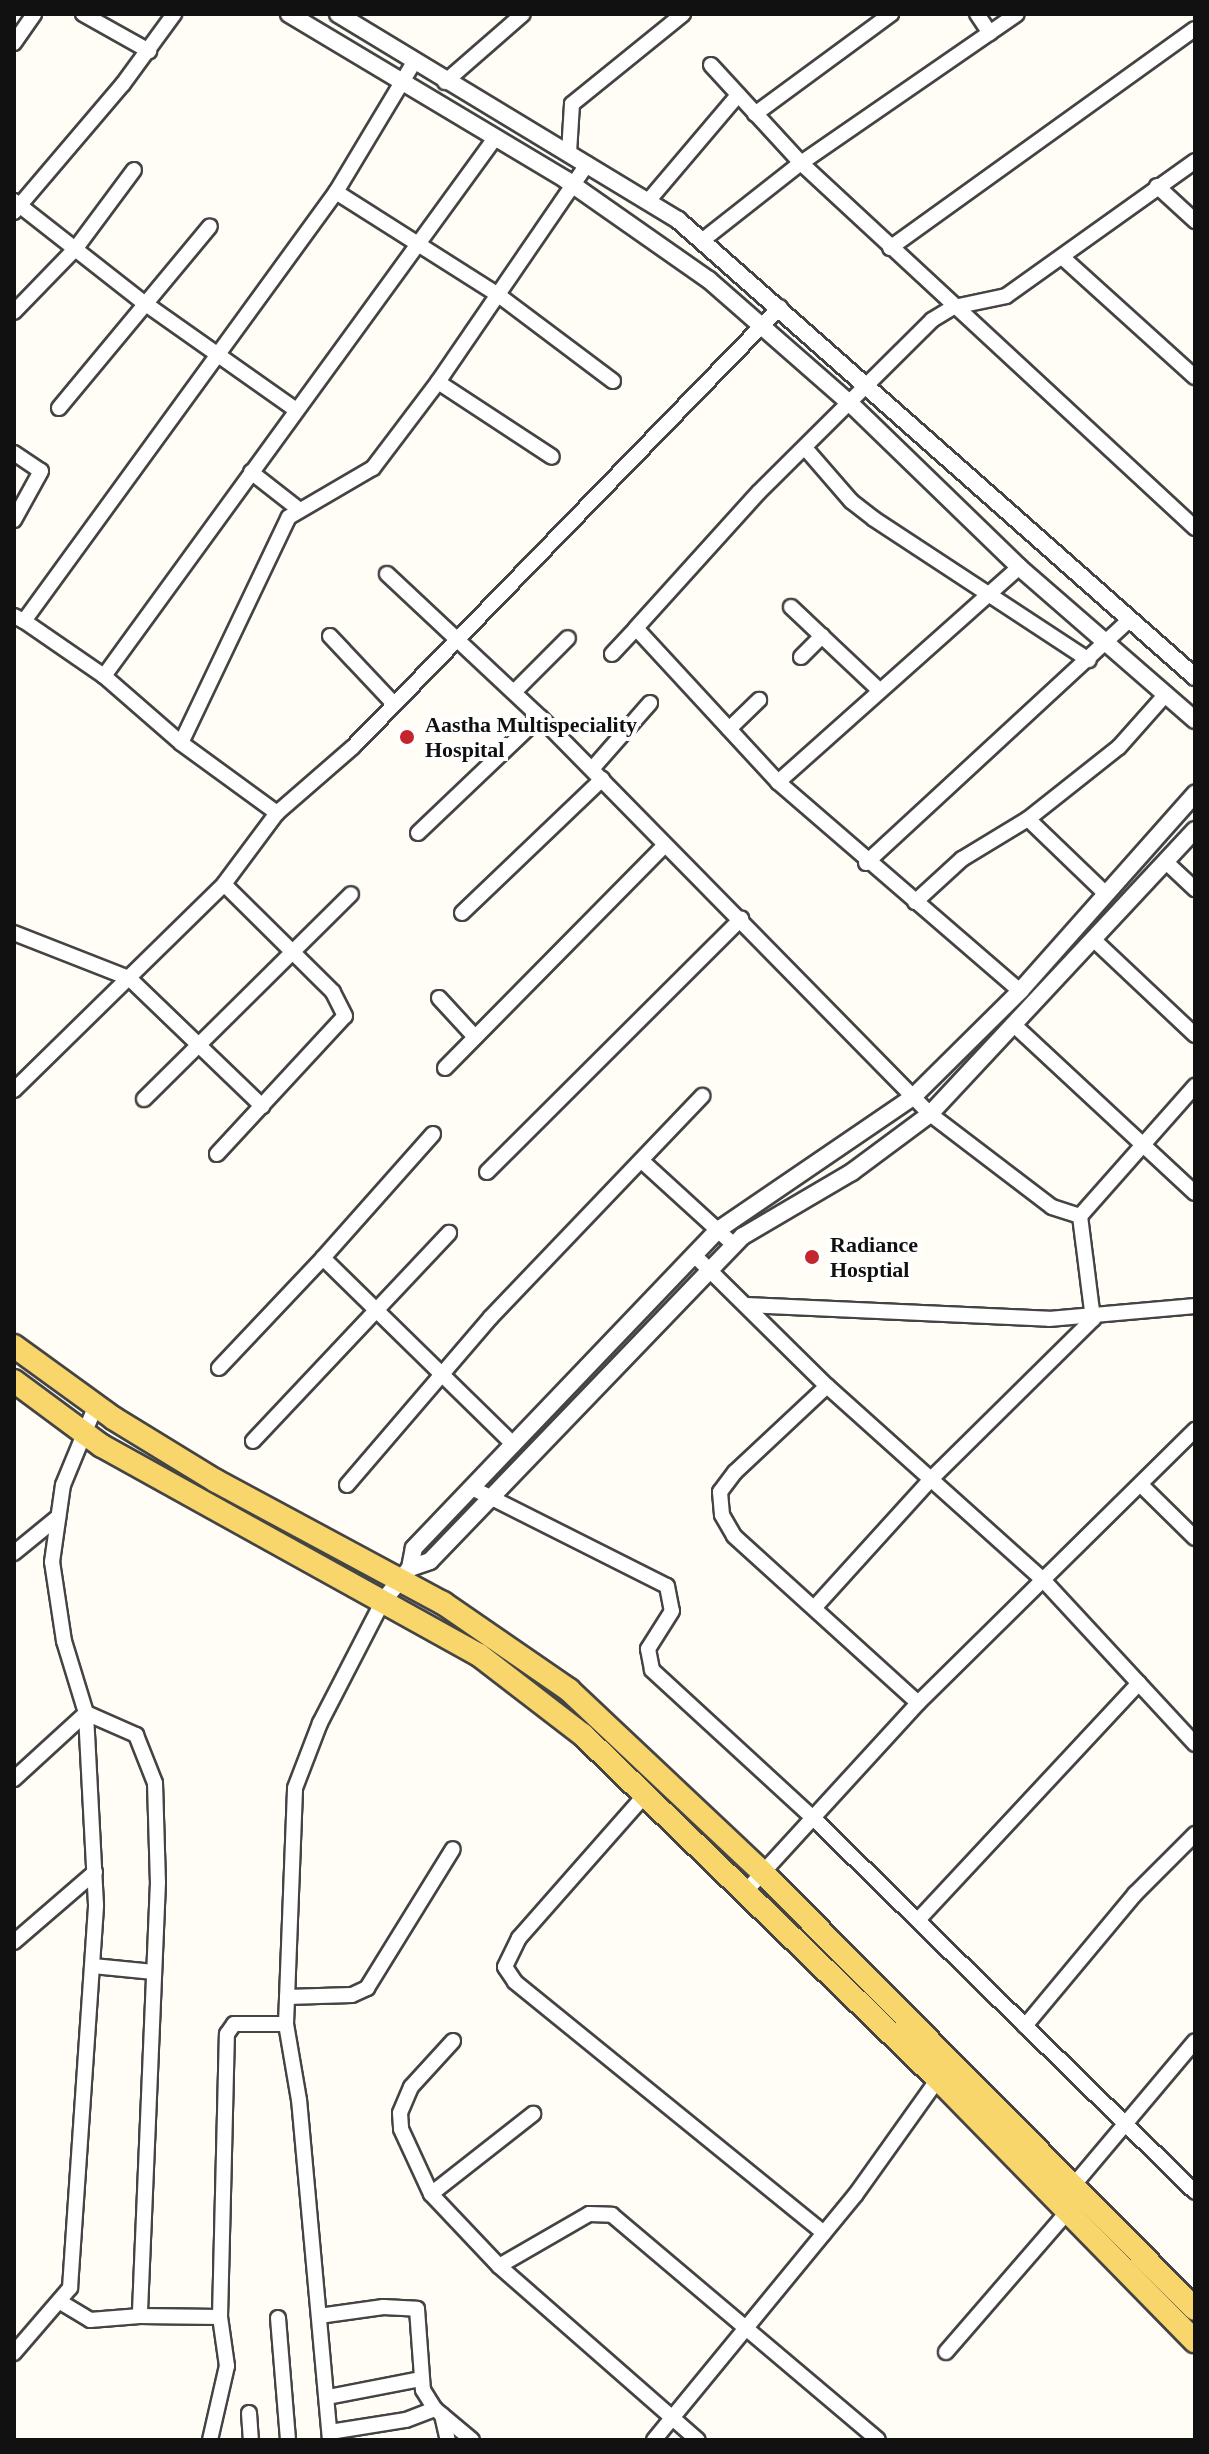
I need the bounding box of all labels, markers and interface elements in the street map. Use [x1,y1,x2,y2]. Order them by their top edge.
place label: Aastha Multispeciality Hospital [425,711,637,762]
marker: Aastha Multispeciality Hospital [396,726,418,748]
place label: Radiance Hosptial [830,1231,918,1282]
marker: Radiance Hosptial [801,1246,823,1268]

